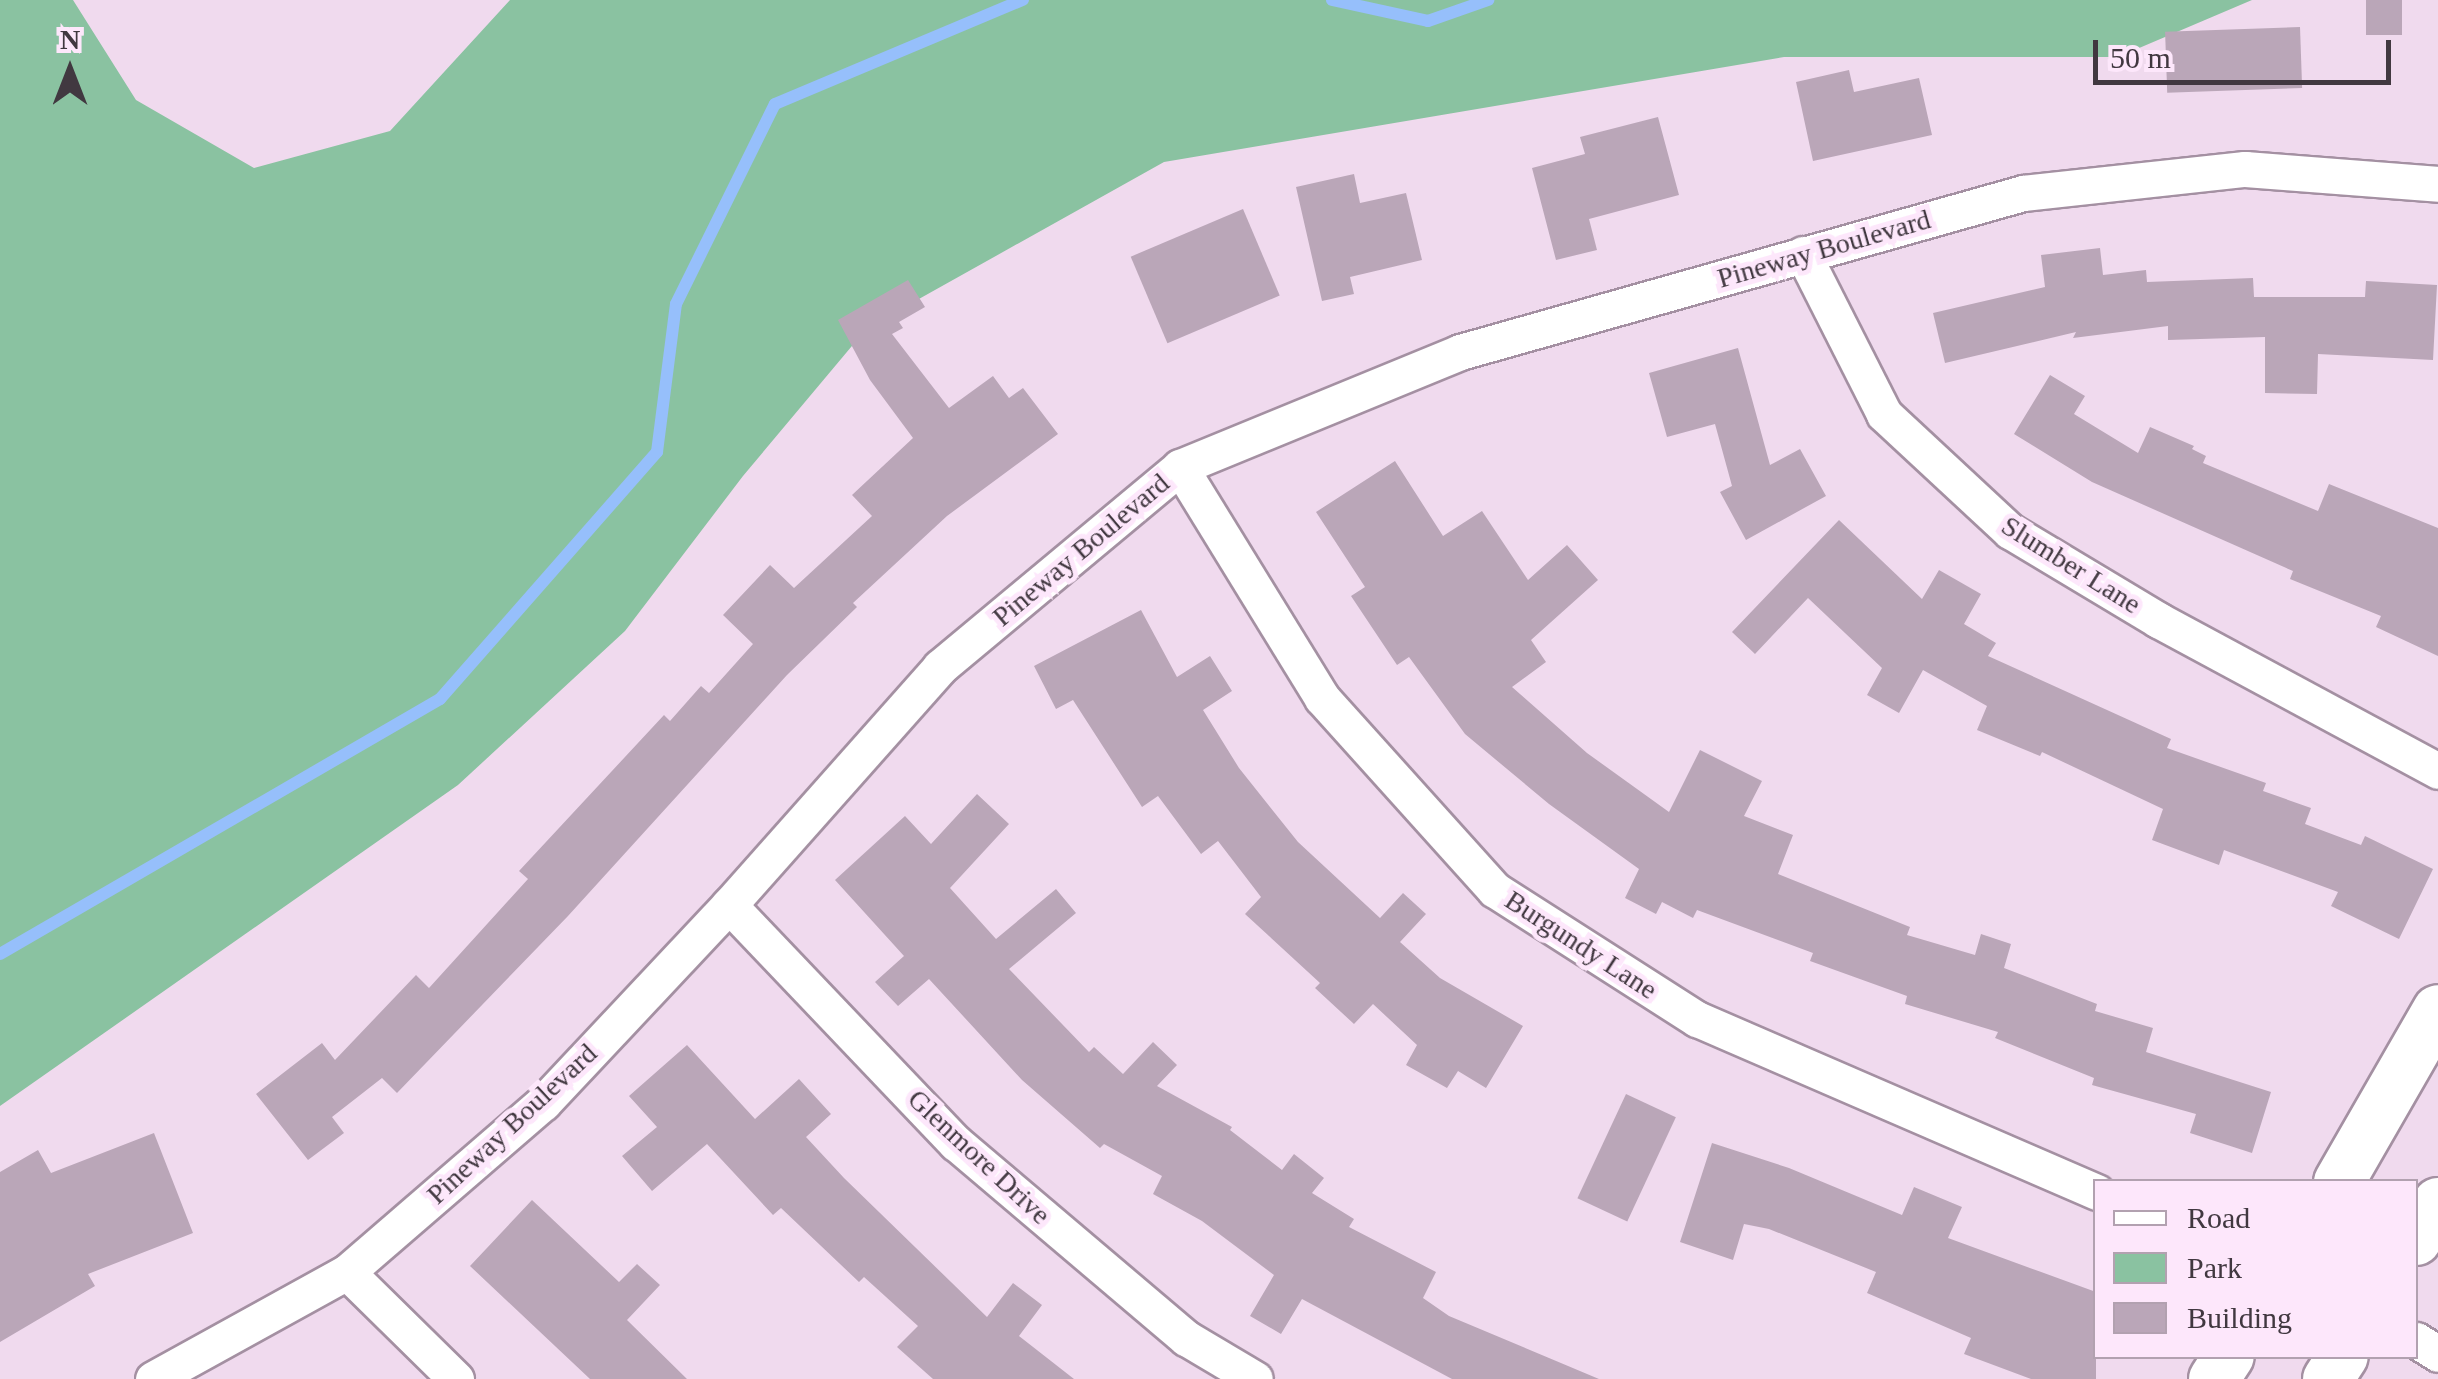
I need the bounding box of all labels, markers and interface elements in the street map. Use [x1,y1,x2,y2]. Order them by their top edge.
north arrow [20,20,120,120]
scale bar [2098,20,2396,82]
text: N [60,24,80,55]
text: 50 m [2110,41,2171,74]
street label: Pineway Boulevard [1714,203,1934,295]
street label: Pineway Boulevard [986,466,1176,634]
street label: Slumber Lane [1995,509,2147,621]
street label: Burgundy Lane [1499,883,1663,1007]
street label: Pineway Boulevard [420,1037,604,1211]
street label: Glenmore Drive [901,1082,1057,1232]
legend [2093,1179,2418,1359]
text: Road [2187,1201,2250,1234]
text: Park [2187,1251,2242,1284]
text: Building [2187,1301,2292,1334]

